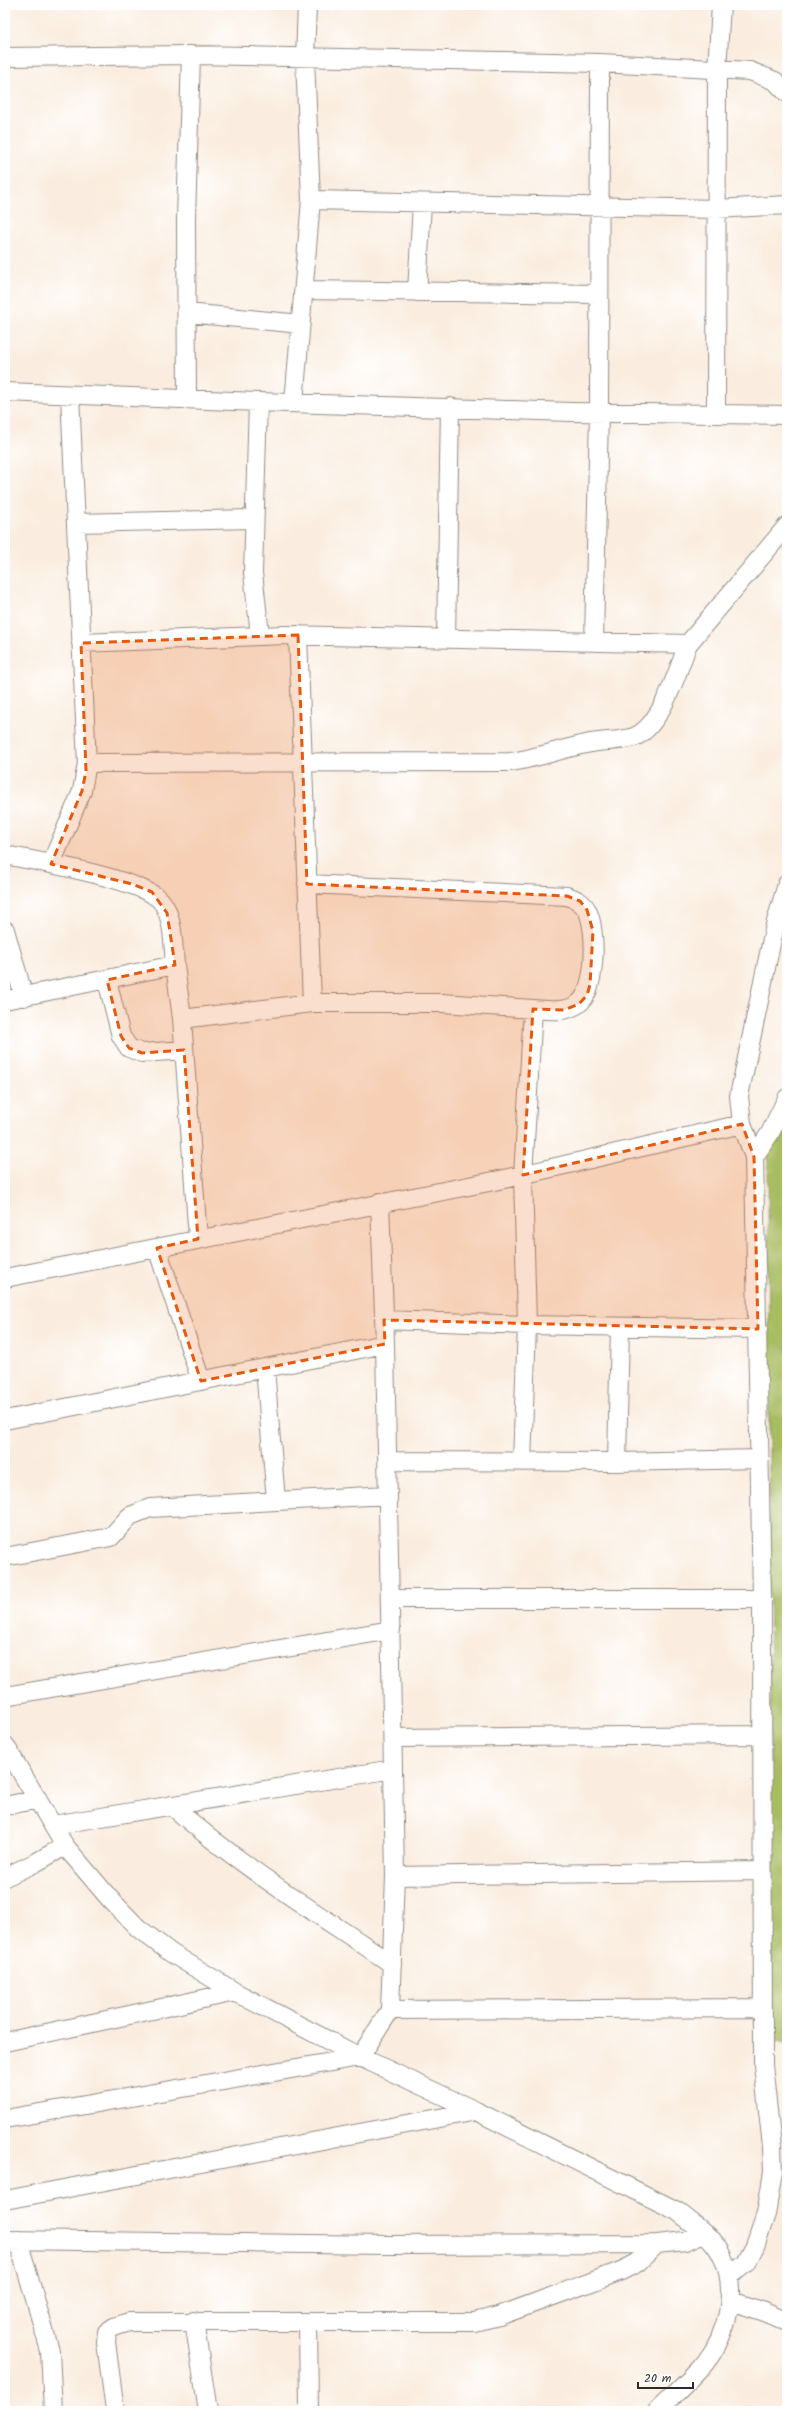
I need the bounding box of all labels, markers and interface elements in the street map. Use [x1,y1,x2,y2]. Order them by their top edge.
scale bar [638,2364,693,2390]
text: 20 m [644,2369,672,2388]

